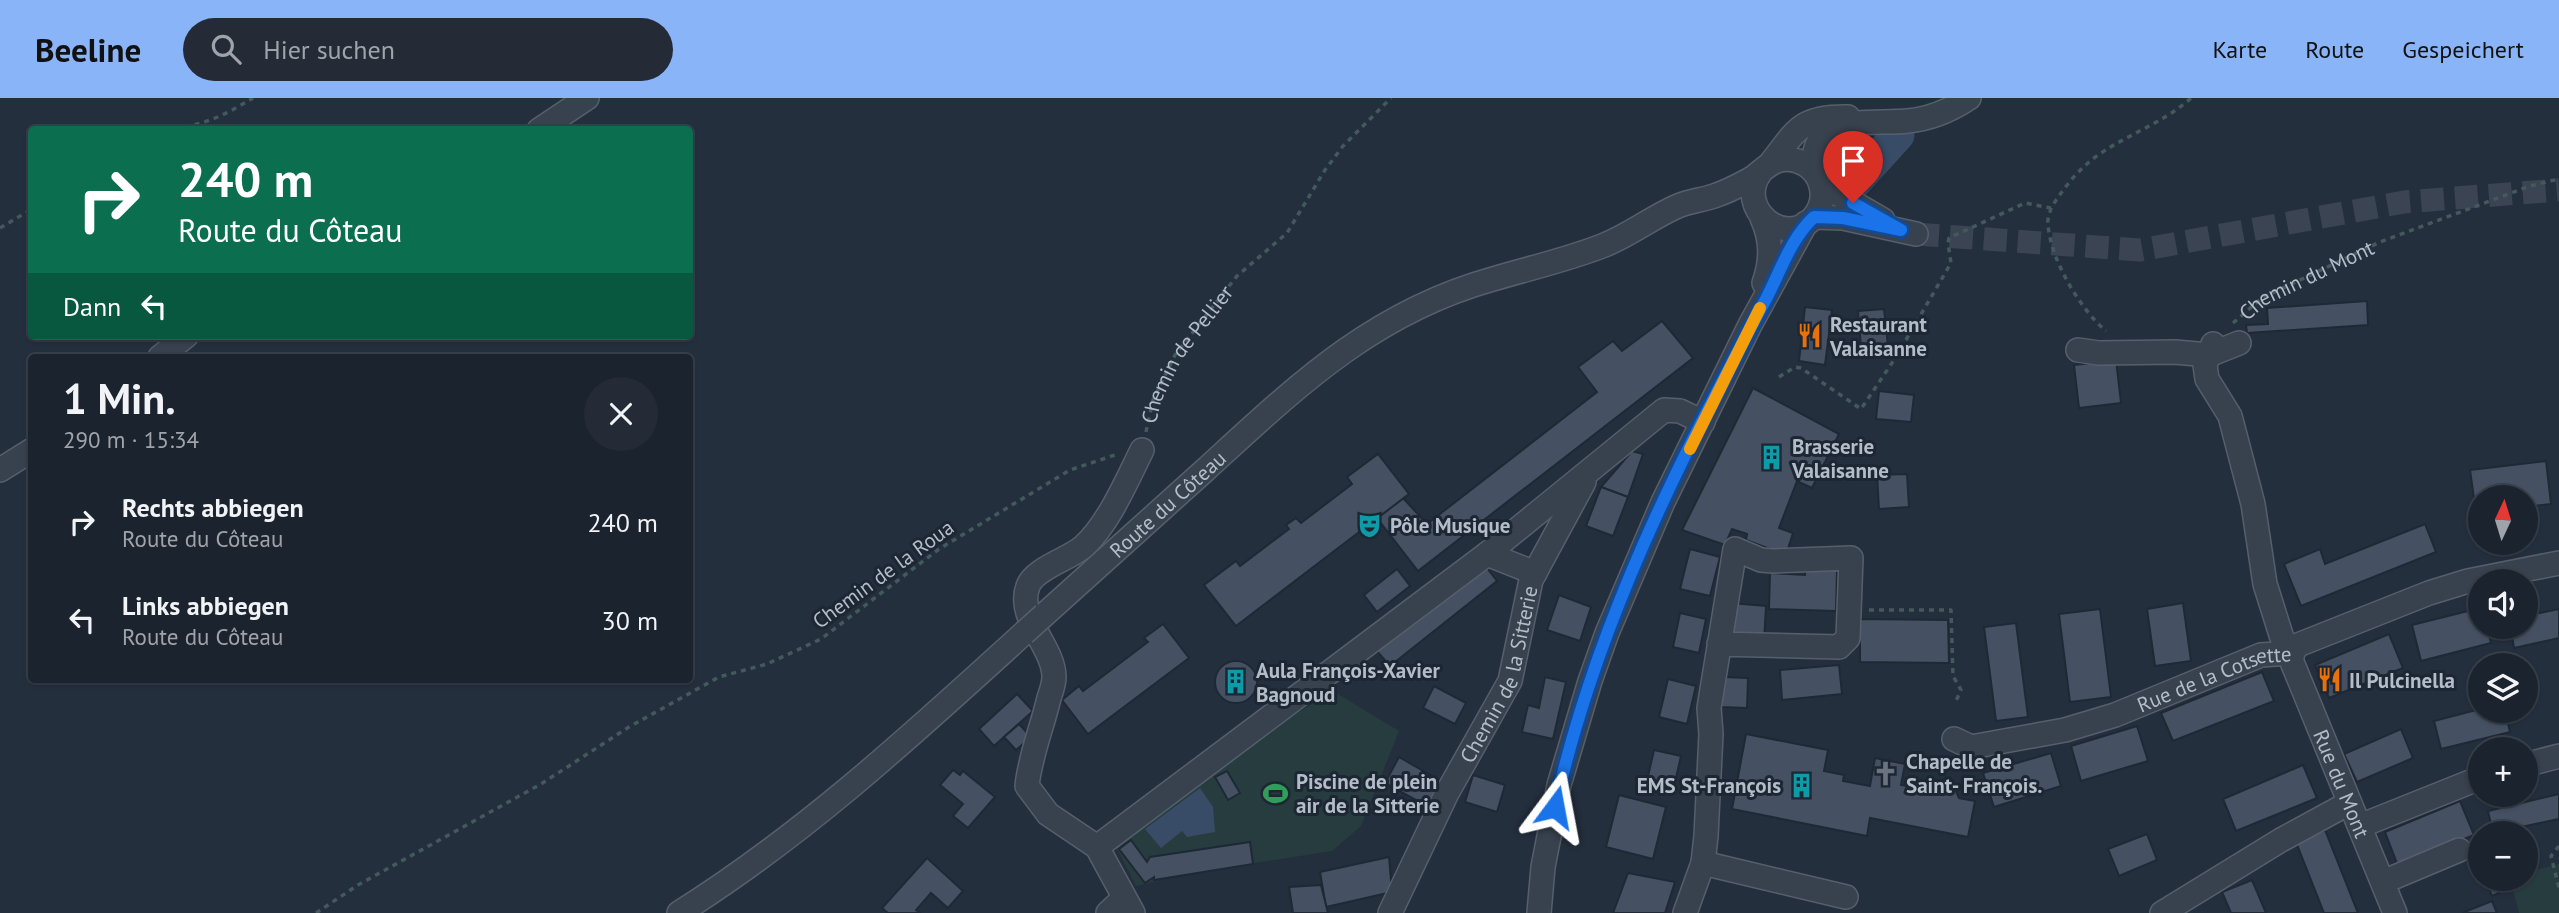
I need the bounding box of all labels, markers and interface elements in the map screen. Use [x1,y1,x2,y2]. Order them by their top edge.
search box [183,18,673,81]
text: Beeline [35,28,141,71]
icon: search [207,30,245,68]
text: Hier suchen [263,33,395,66]
text: Karte [2212,34,2267,65]
text: Route [2305,34,2364,65]
text: Gespeichert [2402,34,2524,65]
pin [1823,131,1883,203]
icon: arrive [1834,142,1872,180]
text: 240 m [178,147,313,211]
icon: right [63,154,154,245]
text: Route du Côteau [178,209,402,251]
street label: Chemin du Mont [2233,233,2378,326]
street label: Chemin de Pellier [1135,279,1238,426]
icon: left [135,287,173,325]
text: Dann [63,290,121,323]
place label: Restaurant Valaisanne [1829,311,1927,362]
restaurant icon: Restaurant Valaisanne [1796,322,1824,350]
text: 1 Min. [63,371,176,426]
button: close [584,377,658,451]
text: 290 m · 15:34 [63,425,199,454]
place label: Brasserie Valaisanne [1791,433,1889,484]
street label: Route du Côteau [1104,444,1231,563]
building icon: Brasserie Valaisanne [1758,444,1786,472]
north arrow [2468,485,2538,555]
map controls [2468,485,2538,891]
text: Rechts abbiegen [122,491,304,524]
icon: right [63,503,101,541]
text: 240 m [587,506,658,539]
theatre icon: Pôle Musique [1356,511,1384,539]
place label: Pôle Musique [1390,512,1511,539]
street label: Chemin de la Roua [807,514,959,634]
text: Route du Côteau [122,524,283,553]
button: sound [2468,569,2538,639]
street label: Chemin de la Sitterie [1453,583,1543,768]
text: Links abbiegen [122,589,289,622]
icon: left [63,601,101,639]
text: 30 m [602,604,658,637]
text: Route du Côteau [122,622,283,651]
street label: Rue de la Cotsette [2133,640,2292,718]
button: layers [2468,653,2538,723]
place label: Aula François-Xavier Bagnoud [1256,657,1441,708]
restaurant icon: Il Pulcinella [2315,666,2343,694]
place label: Il Pulcinella [2349,667,2455,694]
building icon: Aula François-Xavier Bagnoud [1222,668,1250,696]
street label: Rue du Mont [2308,725,2376,842]
button: + [2468,737,2538,807]
place label: Chapelle de Saint- François. [1906,748,2042,799]
church icon: Chapelle de Saint- François. [1872,759,1900,787]
place label: Piscine de plein air de la Sitterie [1296,768,1440,819]
position arrow [1518,770,1592,844]
building icon: EMS St-François [1787,771,1815,799]
place label: EMS St-François [1637,772,1781,799]
sports icon: Piscine de plein air de la Sitterie [1262,779,1290,807]
button: − [2468,821,2538,891]

